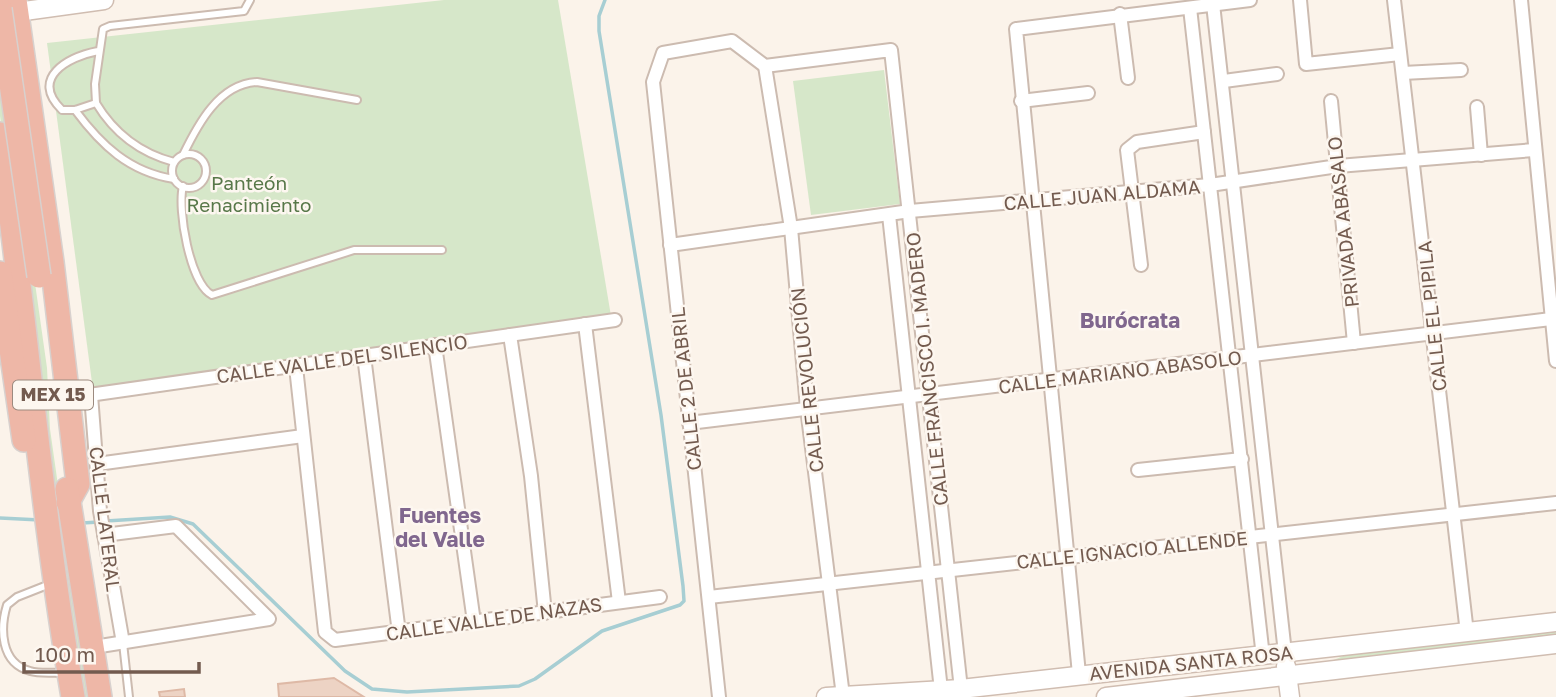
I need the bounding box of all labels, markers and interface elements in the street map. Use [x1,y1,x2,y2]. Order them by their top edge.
street label: PRIVADA ABASALO [1322,135,1363,309]
park label: Panteón Renacimiento [186,171,312,216]
street label: CALLE JUAN ALDAMA [1003,174,1202,215]
street label: CALLE FRANCISCO I. MADERO [901,231,952,507]
street label: CALLE EL PIPILA [1412,239,1451,393]
street label: CALLE REVOLUCIÓN [785,286,828,474]
street label: CALLE 2 DE ABRIL [665,306,706,472]
district label: Burócrata [1080,307,1180,333]
street label: CALLE VALLE DEL SILENCIO [215,329,469,388]
street label: CALLE MARIANO ABASOLO [997,345,1243,398]
road number: MEX 15 [13,380,93,410]
street label: CALLE LATERAL [85,445,126,593]
district label: Fuentes del Valle [395,502,485,552]
street label: CALLE IGNACIO ALLENDE [1015,526,1249,573]
street label: CALLE VALLE DE NAZAS [384,592,603,645]
scale bar [24,630,200,674]
street label: AVENIDA SANTA ROSA [1088,640,1294,685]
text: 100 m [35,641,95,667]

